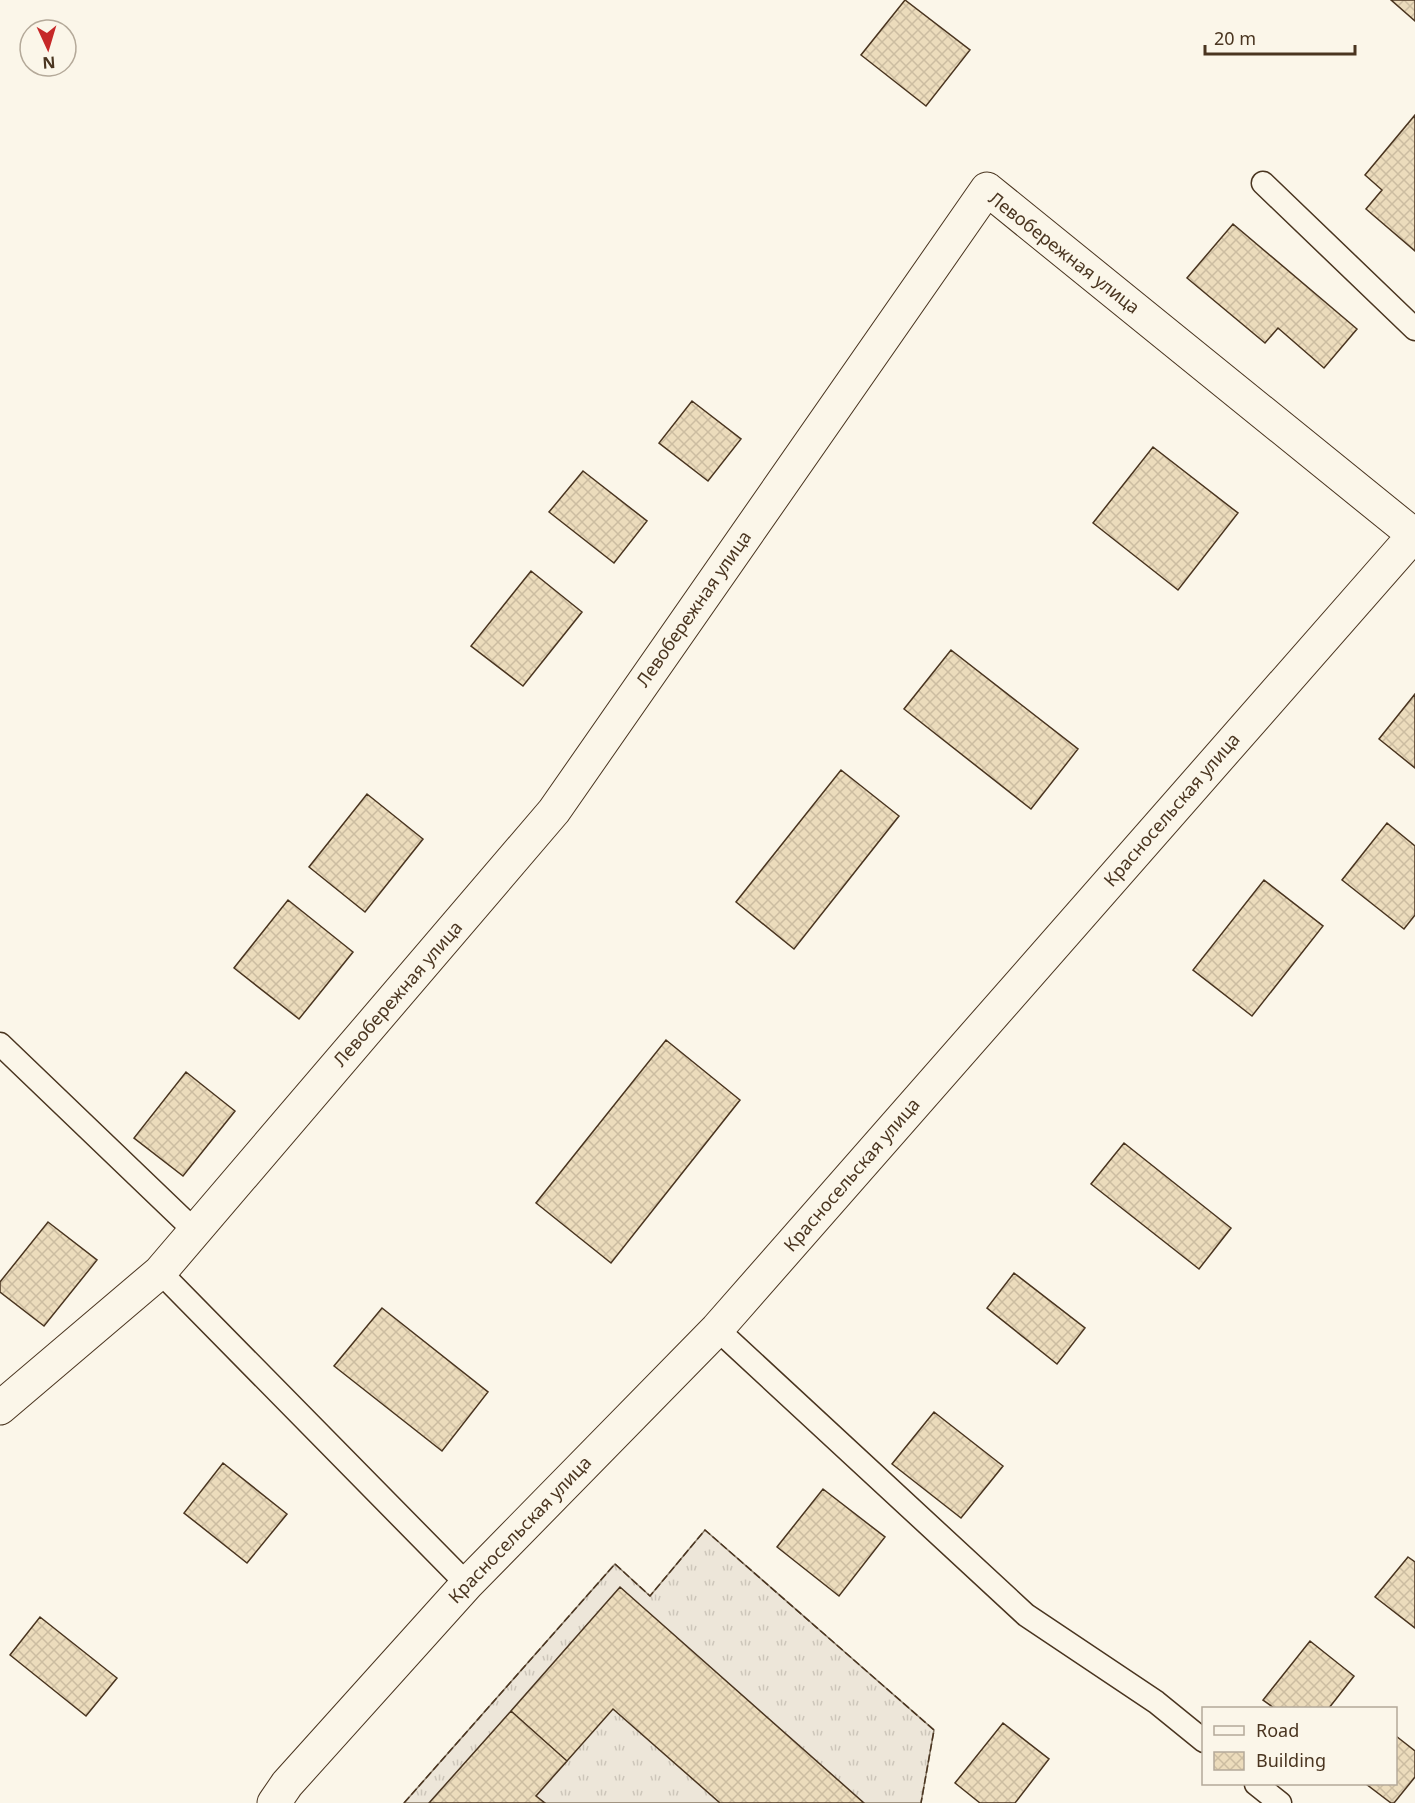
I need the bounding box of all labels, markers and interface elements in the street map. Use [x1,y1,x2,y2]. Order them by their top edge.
north arrow [18,18,78,78]
scale bar [1205,18,1355,56]
text: 20 m [1214,26,1256,50]
text: N [42,52,56,74]
street label: Левобережная улица [984,186,1145,319]
street label: Левобережная улица [630,526,756,691]
street label: Красносельская улица [1098,728,1245,891]
street label: Левобережная улица [327,916,467,1071]
street label: Красносельская улица [778,1093,925,1256]
street label: Красносельская улица [443,1450,596,1608]
legend [1202,1707,1397,1785]
text: Road [1256,1718,1299,1742]
text: Building [1256,1748,1326,1772]

